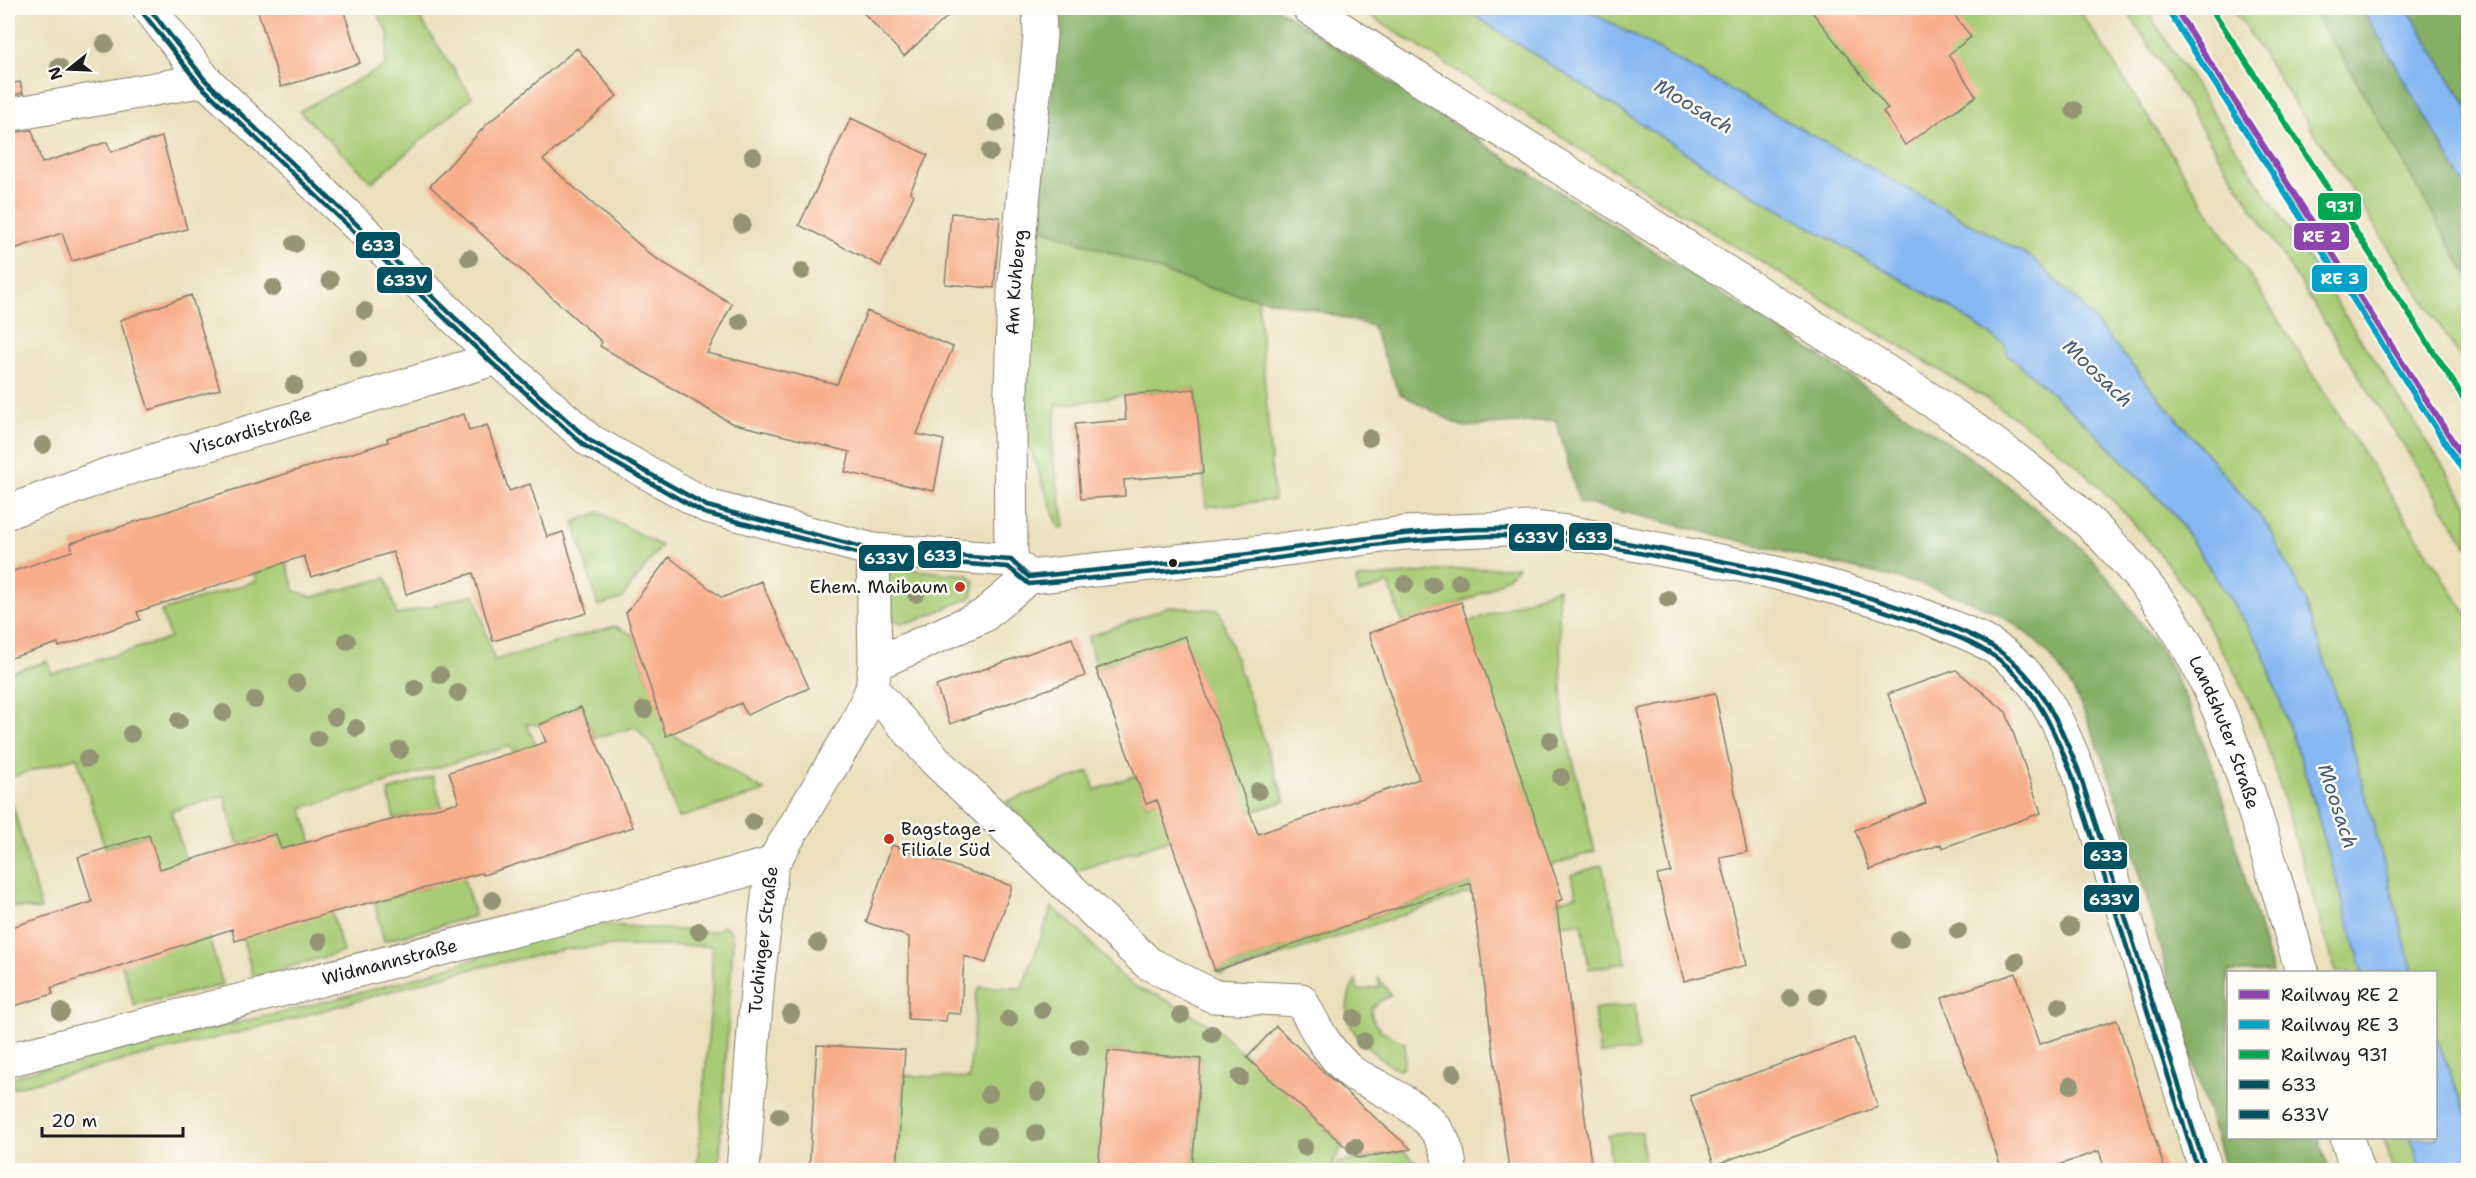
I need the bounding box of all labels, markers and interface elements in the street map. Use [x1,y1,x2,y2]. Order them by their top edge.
north arrow [39,39,99,99]
text: N [43,64,67,83]
water label: Moosach [1650,72,1738,140]
line badge: 931 [2317,192,2362,221]
text: 931 [2326,196,2354,217]
line badge: RE 2 [2293,222,2350,251]
text: RE 2 [2303,226,2341,247]
street label: Am Kuhberg [1001,228,1032,335]
line badge: 633 [355,231,401,259]
text: 633 [362,235,394,256]
line badge: RE 3 [2311,264,2368,293]
line badge: 633V [376,266,433,294]
text: RE 3 [2321,268,2359,289]
text: 633V [383,270,428,291]
water label: Moosach [2057,333,2139,413]
street label: Viscardistraße [187,402,315,461]
line badge: 633 [1568,522,1613,551]
line badge: 633V [1508,523,1565,552]
text: 633V [1514,527,1559,548]
text: 633 [1575,527,1607,548]
line badge: 633 [917,540,962,569]
line badge: 633V [858,544,915,572]
text: 633 [924,545,956,566]
text: 633V [864,548,909,569]
unlabelled marker [1167,557,1179,569]
place label: Ehem. Maibaum [809,575,948,599]
marker: Ehem. Maibaum [953,580,967,594]
street label: Landshuter Straße [2183,651,2265,812]
water label: Moosach [2312,760,2364,852]
place label: Bagstage - Filiale Süd [901,817,996,862]
marker: Bagstage - Filiale Süd [882,832,896,846]
line badge: 633 [2083,841,2128,870]
text: 633 [2090,845,2122,866]
street label: Tuchinger Straße [743,865,784,1015]
line badge: 633V [2083,884,2140,913]
text: 633V [2089,889,2134,910]
street label: Widmannstraße [319,933,460,991]
legend [2227,971,2437,1139]
text: Railway RE 2 [2281,983,2399,1007]
text: Railway RE 3 [2281,1013,2399,1037]
text: Railway 931 [2281,1043,2388,1067]
text: 633 [2281,1073,2317,1097]
scale bar [42,1100,183,1138]
text: 633V [2281,1103,2329,1127]
text: 20 m [51,1109,97,1133]

